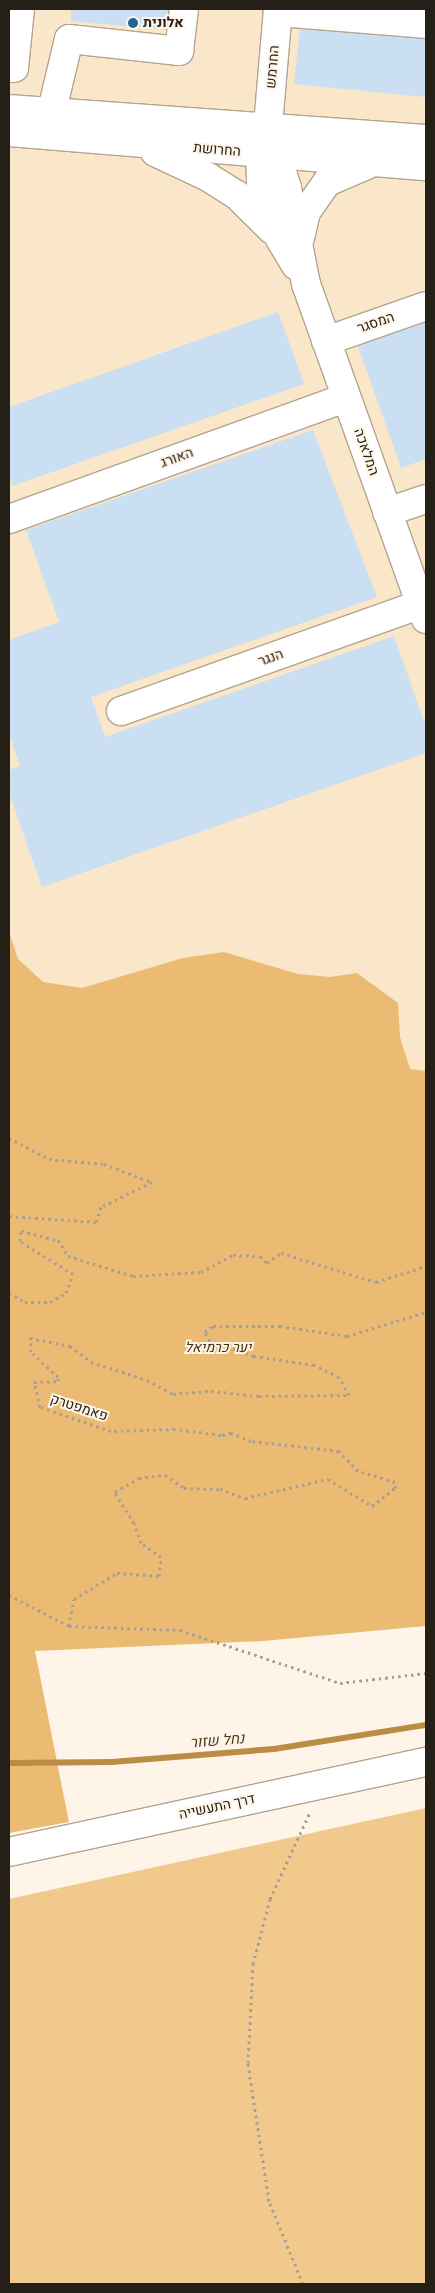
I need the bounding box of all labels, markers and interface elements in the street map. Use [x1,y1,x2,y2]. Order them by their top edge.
place label: אלונית [143,15,184,31]
marker: אלונית [127,17,139,29]
street label: החרמש [263,45,283,89]
street label: החרושת [193,140,241,160]
street label: המסגר [355,309,397,337]
street label: המלאכה [350,426,382,478]
street label: האורג [158,444,196,472]
street label: הנגר [256,646,286,670]
park label: יער כרמיאל [185,1340,251,1356]
street label: פאמפטרק [48,1391,110,1425]
water label: נחל שזור [189,1730,245,1752]
street label: דרך התעשייה [177,1791,257,1823]

